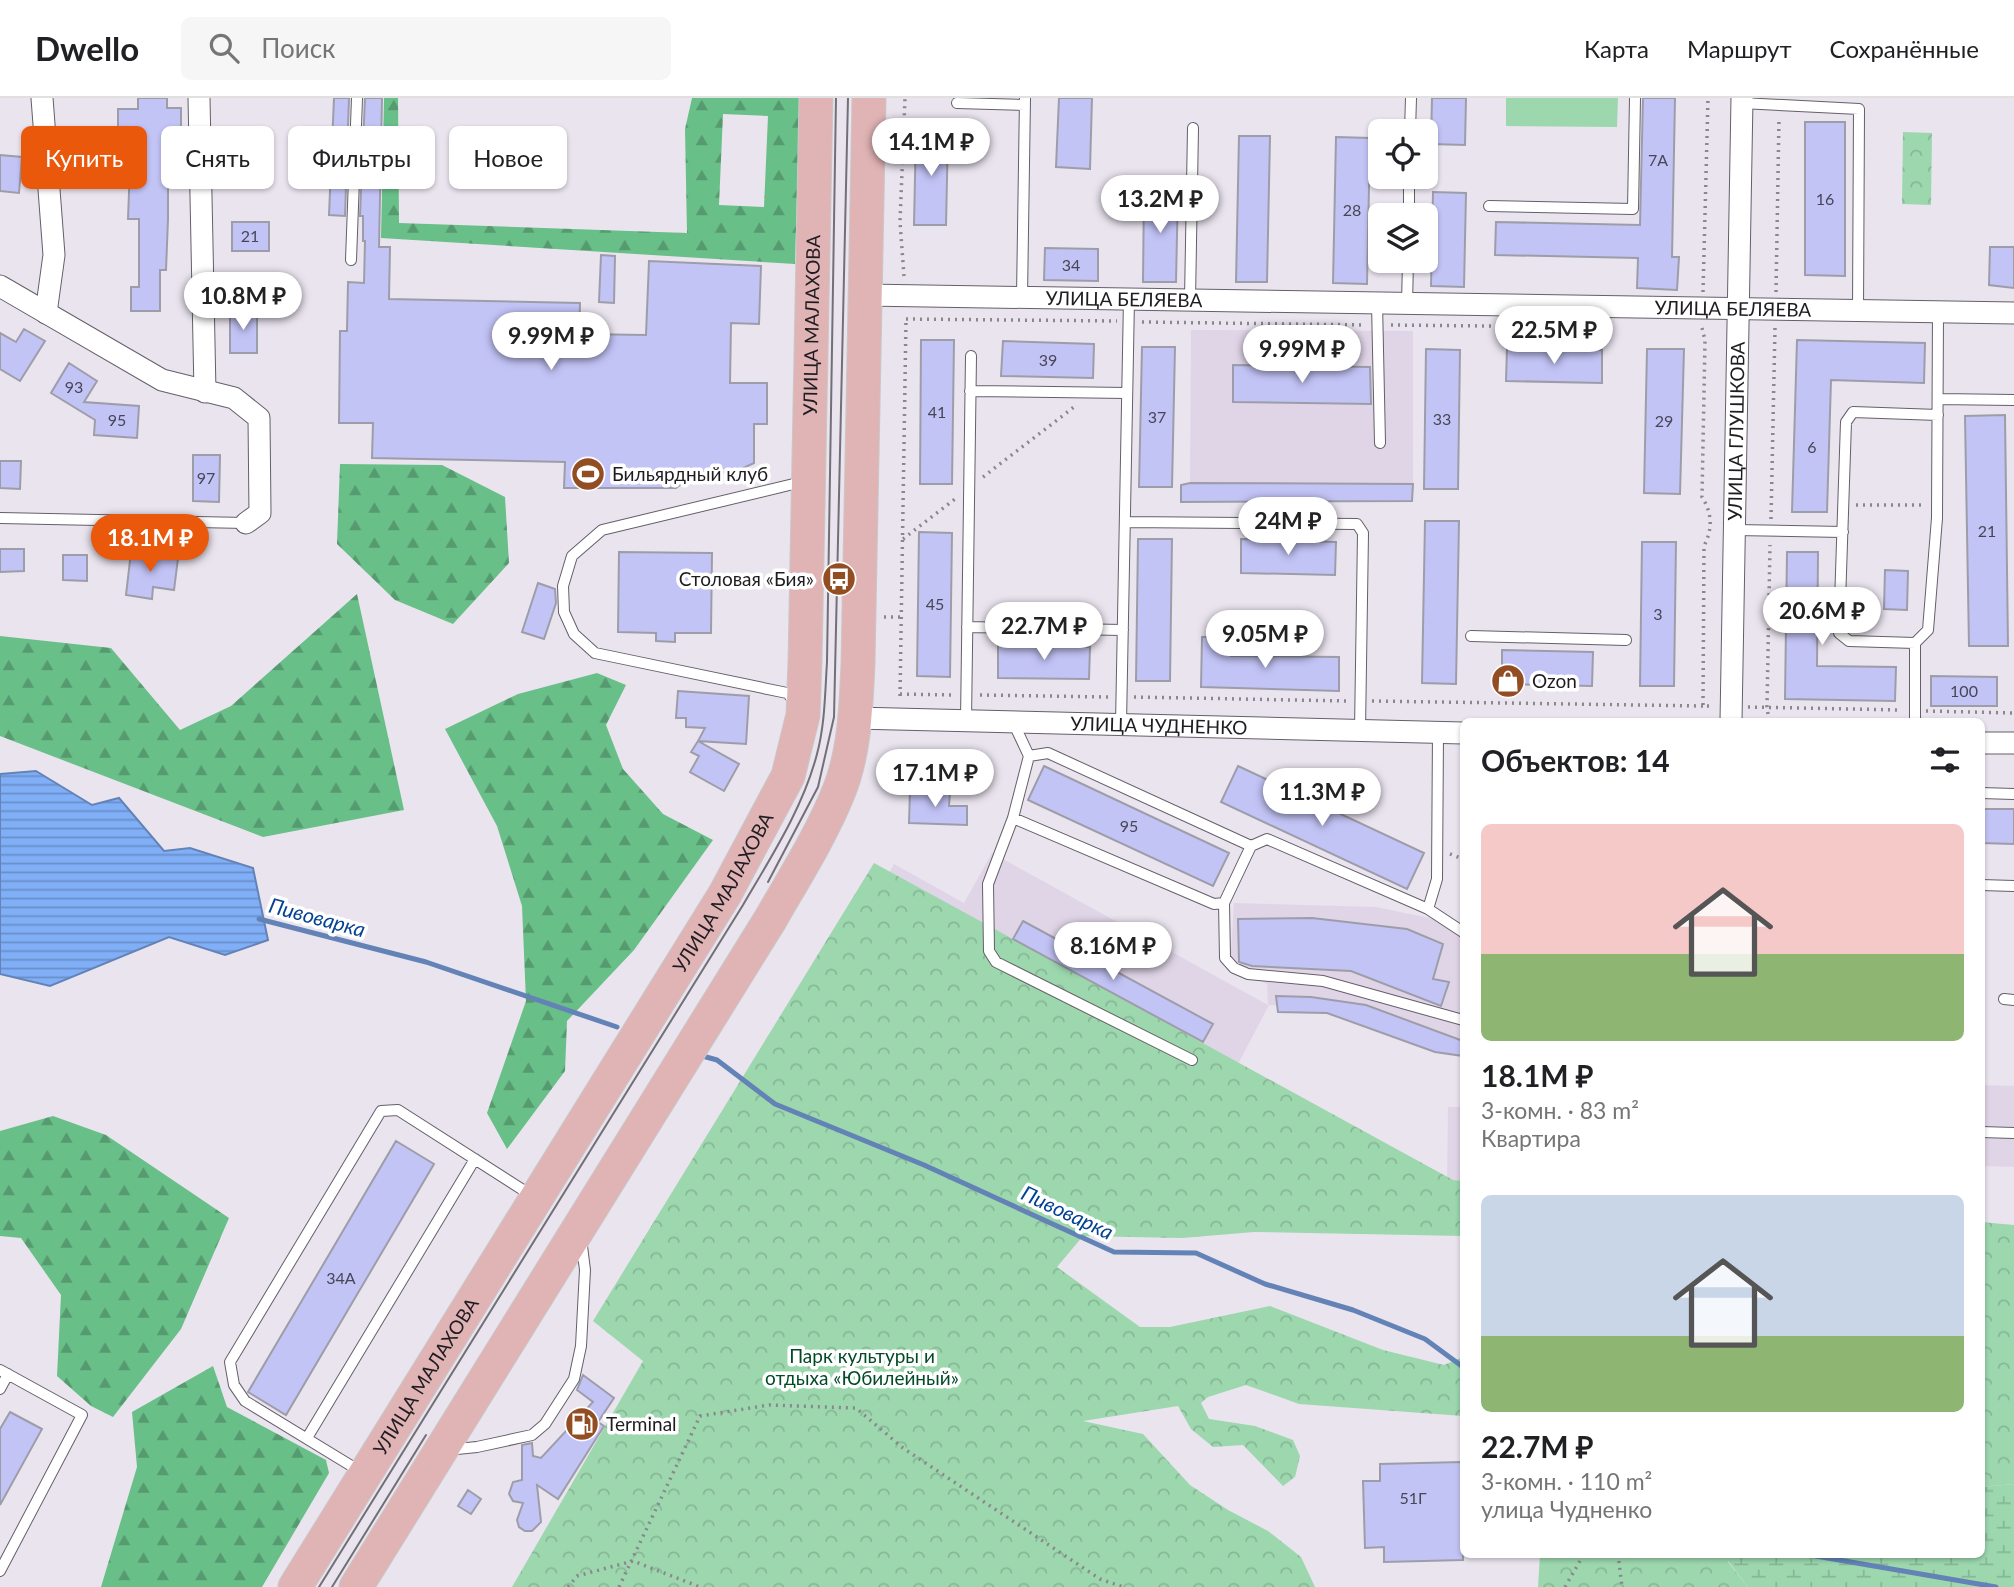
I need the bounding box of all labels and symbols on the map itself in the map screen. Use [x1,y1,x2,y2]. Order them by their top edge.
pin: 14.1M ₽ [866,118,996,178]
house number: 7А [1648,150,1668,169]
pin: 13.2M ₽ [1095,176,1225,235]
house number: 16 [1816,189,1834,208]
house number: 28 [1343,200,1361,219]
house number: 21 [241,226,259,245]
street label: УЛИЦА МАЛАХОВА [798,234,824,416]
house number: 34 [1062,255,1080,274]
pin: 10.8M ₽ [178,272,308,332]
street label: УЛИЦА БЕЛЯЕВА [1045,286,1203,311]
street label: УЛИЦА БЕЛЯЕВА [1654,295,1812,321]
pin: 22.5M ₽ [1489,306,1619,366]
pin: 9.99M ₽ [486,313,616,372]
pin: 9.99M ₽ [1237,326,1367,385]
street label: УЛИЦА ГЛУШКОВА [1723,341,1749,521]
house number: 39 [1039,350,1057,369]
house number: 93 [65,377,83,396]
house number: 41 [928,402,946,421]
house number: 37 [1148,407,1166,426]
house number: 33 [1433,409,1451,428]
house number: 95 [108,410,126,429]
house number: 29 [1655,411,1673,430]
house number: 6 [1807,437,1817,456]
sports icon: Бильярдный клуб [569,455,607,493]
place label: Бильярдный клуб [612,462,768,485]
house number: 97 [197,468,215,487]
pin: 24M ₽ [1239,498,1337,557]
pin: 18.1M ₽ [85,514,215,574]
house number: 21 [1978,521,1996,540]
bus stop icon: Столовая «Бия» [820,560,858,598]
place label: Столовая «Бия» [679,567,814,590]
pin: 20.6M ₽ [1757,588,1887,647]
house number: 45 [926,594,944,613]
pin: 22.7M ₽ [979,602,1109,662]
house number: 3 [1653,604,1663,623]
pin: 9.05M ₽ [1200,610,1330,670]
shop icon: Ozon [1489,662,1527,700]
place label: Ozon [1532,669,1577,692]
house number: 100 [1950,681,1978,700]
street label: УЛИЦА ЧУДНЕНКО [1070,711,1248,739]
pin: 17.1M ₽ [870,750,1000,809]
pin: 11.3M ₽ [1257,768,1387,828]
street label: УЛИЦА МАЛАХОВА [667,808,778,976]
house number: 95 [1120,816,1138,835]
water label: Пивоварка [267,892,368,941]
pin: 8.16M ₽ [1048,922,1178,982]
water label: Пивоварка [1018,1179,1118,1244]
house number: 34А [326,1268,356,1287]
street label: УЛИЦА МАЛАХОВА [368,1293,483,1459]
park label: Парк культуры и отдыха «Юбилейный» [765,1344,959,1389]
fuel station icon: Terminal [563,1405,601,1443]
place label: Terminal [606,1412,677,1435]
house number: 51Г [1399,1488,1427,1507]

